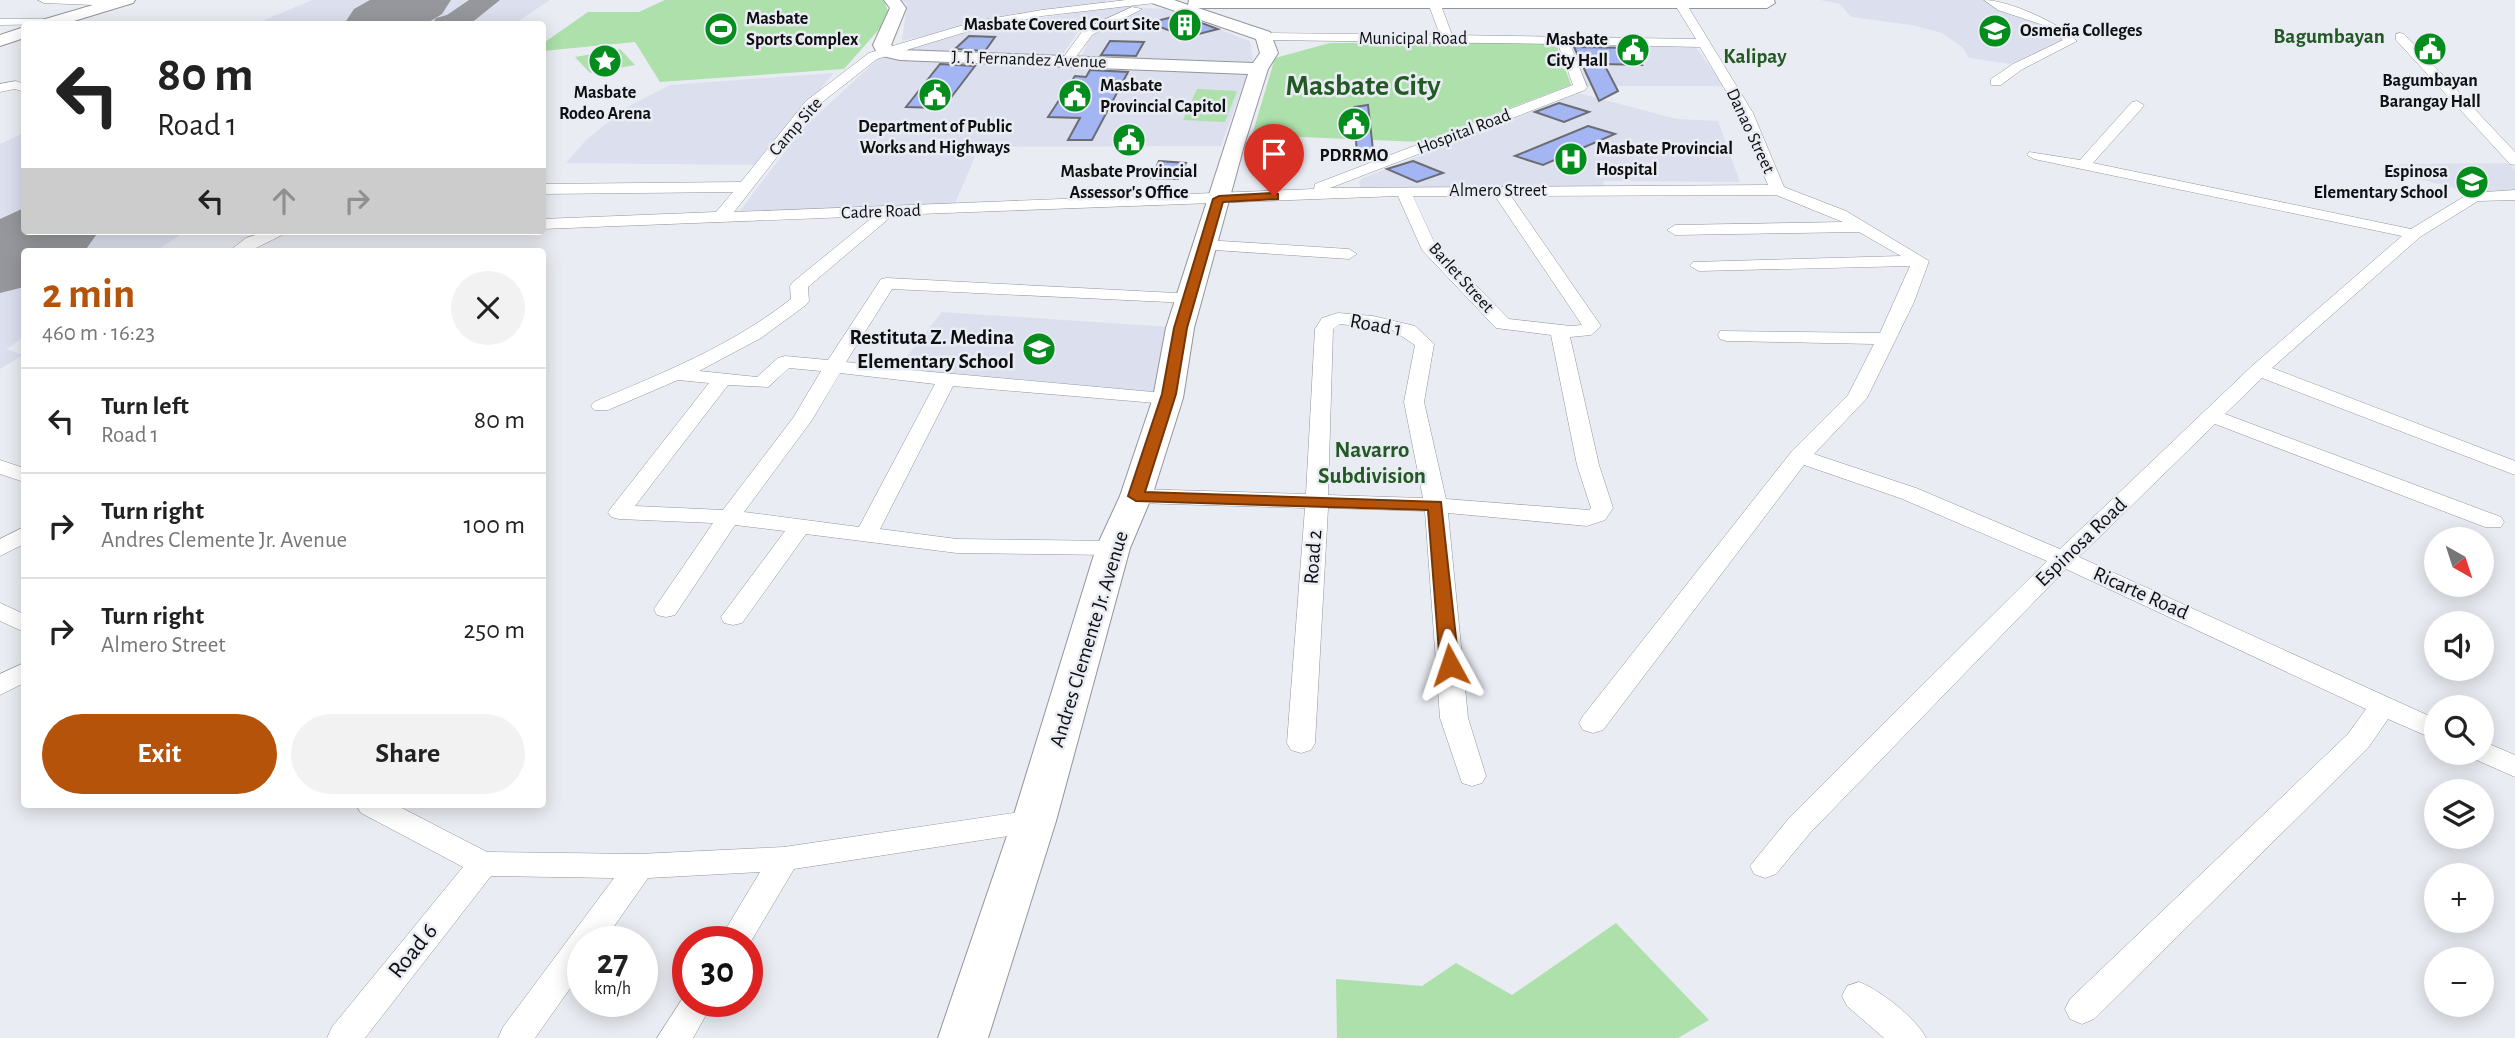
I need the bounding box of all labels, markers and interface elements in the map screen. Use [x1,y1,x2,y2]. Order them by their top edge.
building icon: Masbate Covered Court Site [1166,6,1204,44]
sports icon: Masbate Sports Complex [702,10,740,48]
place label: Masbate Sports Complex [746,10,859,49]
school or university icon: Osmeña Colleges [1976,12,2014,50]
place label: Masbate Covered Court Site [964,16,1160,34]
place label: Osmeña Colleges [2020,22,2143,40]
district label: Bagumbayan [2273,26,2385,47]
street label: Municipal Road [1359,30,1467,48]
public building icon: Bagumbayan Barangay Hall [2411,30,2449,68]
place label: Masbate City Hall [1546,31,1608,70]
public building icon: Masbate City Hall [1614,31,1652,69]
place icon: Masbate Rodeo Arena [586,42,624,80]
district label: Kalipay [1723,46,1787,67]
street label: J. T. Fernandez Avenue [951,48,1107,72]
icon: left [42,49,133,140]
text: 80 m [157,51,254,100]
district label: Masbate City [1285,71,1441,101]
place label: Bagumbayan Barangay Hall [2379,72,2481,111]
public building icon: Department of Public Works and Highways [916,76,954,114]
public building icon: Masbate Provincial Capitol [1056,77,1094,115]
place label: Masbate Provincial Capitol [1100,77,1226,116]
place label: Masbate Rodeo Arena [559,84,651,123]
street label: Danao Street [1723,86,1778,177]
street label: Camp Site [766,94,826,160]
public building icon: PDRRMO [1335,105,1373,143]
street label: Hospital Road [1415,106,1513,158]
text: Road 1 [157,109,237,141]
place label: Department of Public Works and Highways [858,118,1012,157]
public building icon: Masbate Provincial Assessor's Office [1110,121,1148,159]
pin [1244,124,1304,196]
icon: arrive [1255,135,1293,173]
hospital icon: Masbate Provincial Hospital [1552,140,1590,178]
place label: Masbate Provincial Hospital [1596,140,1733,179]
place label: PDRRMO [1320,147,1389,165]
place label: Masbate Provincial Assessor's Office [1061,163,1198,202]
place label: Espinosa Elementary School [2313,163,2448,202]
school or university icon: Espinosa Elementary School [2453,163,2491,201]
icon: left [192,182,230,220]
icon: ahead [265,182,303,220]
icon: right [338,182,376,220]
street label: Almero Street [1449,182,1547,200]
street label: Cadre Road [841,202,921,222]
street label: Barlet Street [1425,239,1497,317]
button: close [451,271,525,345]
text: 2 min [42,273,135,315]
street label: Road 1 [1348,310,1404,340]
text: 460 m · 16:23 [42,322,155,345]
place label: Restituta Z. Medina Elementary School [850,327,1014,372]
school or university icon: Restituta Z. Medina Elementary School [1020,330,1058,368]
text: Turn left [101,393,189,419]
icon: left [42,402,80,440]
text: 80 m [474,407,525,433]
text: Road 1 [101,424,158,447]
district label: Navarro Subdivision [1318,439,1426,488]
street label: Espinosa Road [2031,494,2131,590]
text: Turn right [101,498,204,524]
icon: right [42,507,80,545]
text: 100 m [464,512,525,538]
north arrow [2424,527,2494,597]
map controls [2424,527,2494,1017]
street label: Andres Clemente Jr. Avenue [1046,528,1132,750]
text: Andres Clemente Jr. Avenue [101,529,347,552]
street label: Road 2 [1301,529,1325,585]
street label: Ricarte Road [2090,563,2192,623]
text: Turn right [101,603,204,629]
button: sound [2424,611,2494,681]
icon: right [42,612,80,650]
text: 250 m [463,617,525,643]
position arrow [1413,628,1487,702]
text: Almero Street [101,634,226,657]
button: search [2424,695,2494,765]
button: Exit [42,714,277,794]
button: Share [291,714,525,794]
button: layers [2424,779,2494,849]
button: + [2424,863,2494,933]
street label: Road 6 [384,919,442,983]
speed limit sign: 30 [672,926,763,1017]
text: 27 [597,945,628,980]
button: − [2424,947,2494,1017]
text: km/h [594,980,631,998]

